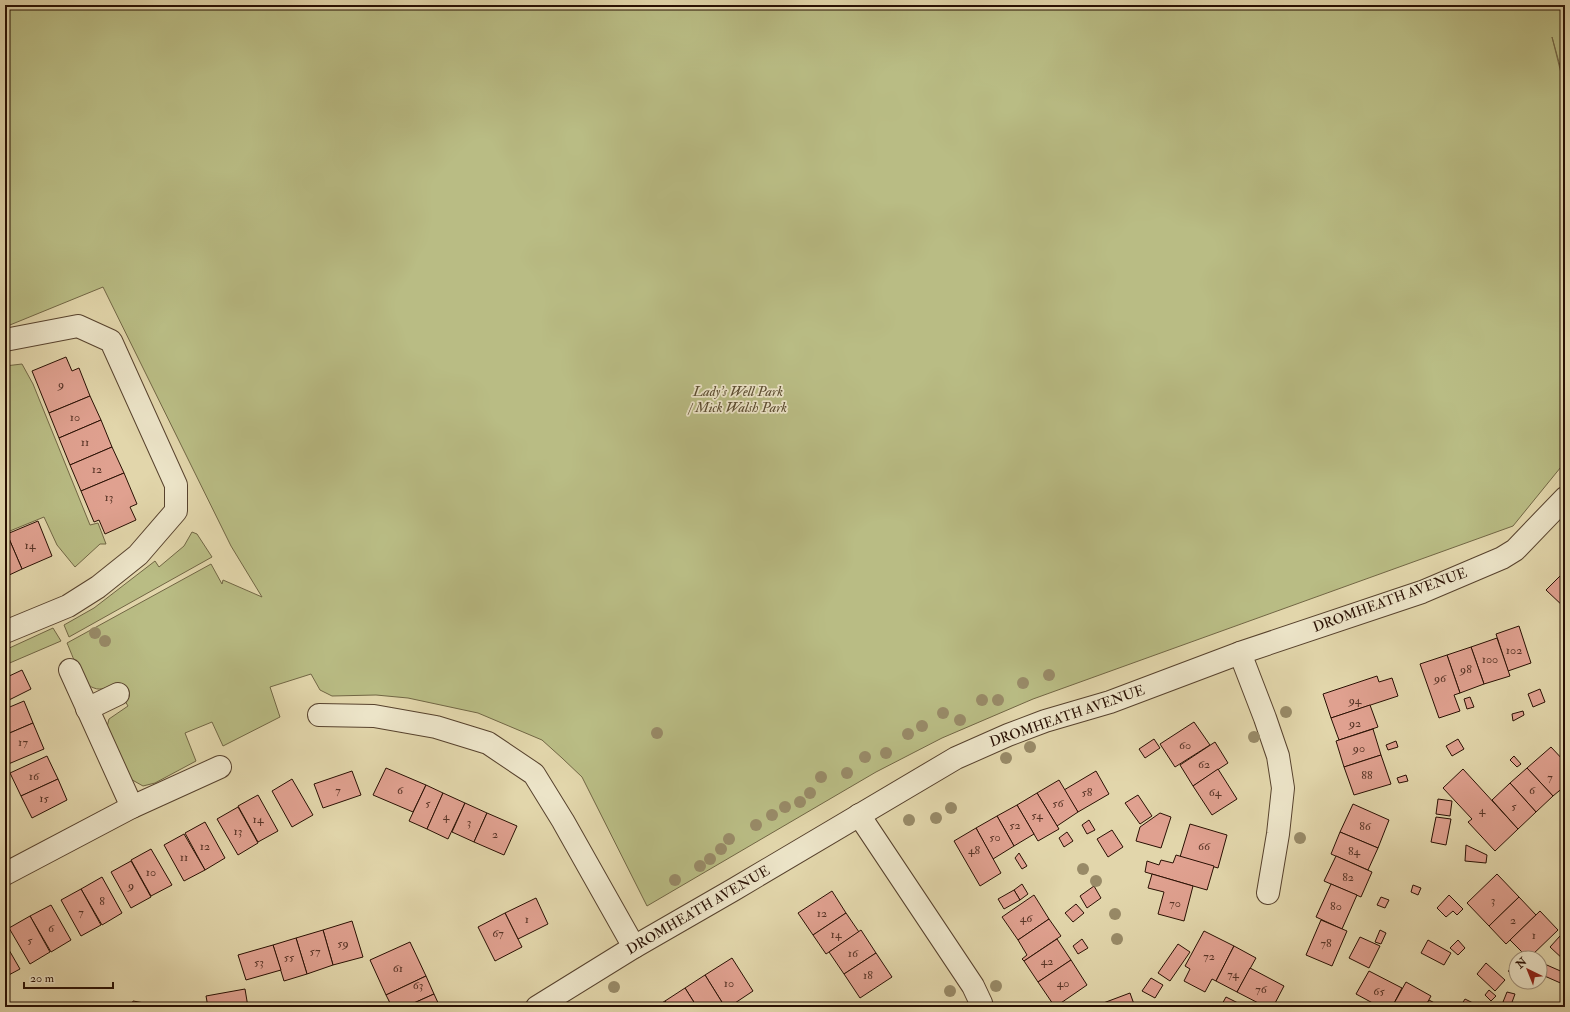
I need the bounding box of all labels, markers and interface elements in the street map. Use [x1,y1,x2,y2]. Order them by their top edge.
house number: 9 [57,377,64,392]
park label: Lady's Well Park / Mick Walsh Park [687,383,787,416]
house number: 10 [70,410,80,425]
house number: 11 [81,435,89,450]
house number: 12 [92,462,102,477]
house number: 13 [105,490,113,505]
house number: 14 [25,538,36,553]
street label: DROMHEATH AVENUE [1311,564,1469,636]
house number: 102 [1506,643,1522,658]
house number: 100 [1482,652,1498,667]
house number: 98 [1459,662,1472,677]
house number: 96 [1433,671,1447,686]
street label: DROMHEATH AVENUE [987,681,1147,751]
house number: 94 [1348,693,1362,708]
house number: 92 [1348,716,1361,731]
house number: 17 [18,735,28,750]
house number: 60 [1179,738,1191,753]
house number: 90 [1352,741,1365,756]
house number: 62 [1198,757,1210,772]
house number: 88 [1361,768,1373,783]
house number: 16 [29,769,40,784]
house number: 7 [1547,770,1553,785]
house number: 7 [335,783,341,798]
house number: 6 [397,783,404,798]
house number: 6 [1529,783,1536,798]
house number: 58 [1082,785,1093,800]
house number: 64 [1209,785,1222,800]
house number: 15 [39,791,49,806]
house number: 5 [425,796,431,811]
house number: 56 [1052,796,1065,811]
house number: 5 [1511,799,1517,814]
house number: 4 [1479,803,1486,818]
house number: 54 [1031,808,1043,823]
house number: 4 [443,809,450,824]
house number: 14 [253,812,264,827]
house number: 3 [467,815,471,830]
house number: 52 [1009,818,1021,833]
house number: 86 [1359,819,1372,834]
house number: 13 [234,824,242,839]
house number: 2 [492,827,498,842]
house number: 50 [989,830,1001,845]
house number: 12 [200,839,210,854]
house number: 66 [1198,839,1211,854]
house number: 48 [968,843,980,858]
house number: 84 [1348,844,1361,859]
house number: 11 [180,850,188,865]
street label: DROMHEATH AVENUE [623,862,773,958]
house number: 10 [146,865,156,880]
house number: 82 [1342,870,1354,885]
house number: 9 [127,878,134,893]
house number: 3 [1491,893,1495,908]
house number: 8 [99,894,105,909]
house number: 70 [1169,896,1181,911]
house number: 80 [1330,899,1342,914]
house number: 7 [78,905,84,920]
house number: 12 [817,906,827,921]
house number: 46 [1020,911,1033,926]
house number: 1 [525,912,529,927]
house number: 2 [1510,913,1516,928]
house number: 6 [48,921,55,936]
house number: 67 [492,926,504,941]
house number: 14 [831,927,842,942]
house number: 1 [1532,928,1536,943]
house number: 5 [27,933,33,948]
house number: 59 [337,936,349,951]
house number: 78 [1320,936,1332,951]
house number: 57 [310,944,321,959]
house number: 16 [848,946,859,961]
house number: 72 [1203,949,1215,964]
house number: 55 [284,950,295,965]
north arrow [1508,950,1548,990]
house number: 42 [1041,954,1053,969]
text: N [1513,954,1530,972]
house number: 53 [254,955,264,970]
house number: 61 [393,961,403,976]
scale bar [24,964,113,990]
house number: 74 [1227,967,1239,982]
house number: 18 [863,968,873,983]
text: 20 m [30,971,55,986]
house number: 10 [724,976,734,991]
house number: 40 [1057,976,1069,991]
house number: 63 [413,978,423,993]
house number: 76 [1255,982,1268,997]
house number: 65 [1373,984,1385,999]

